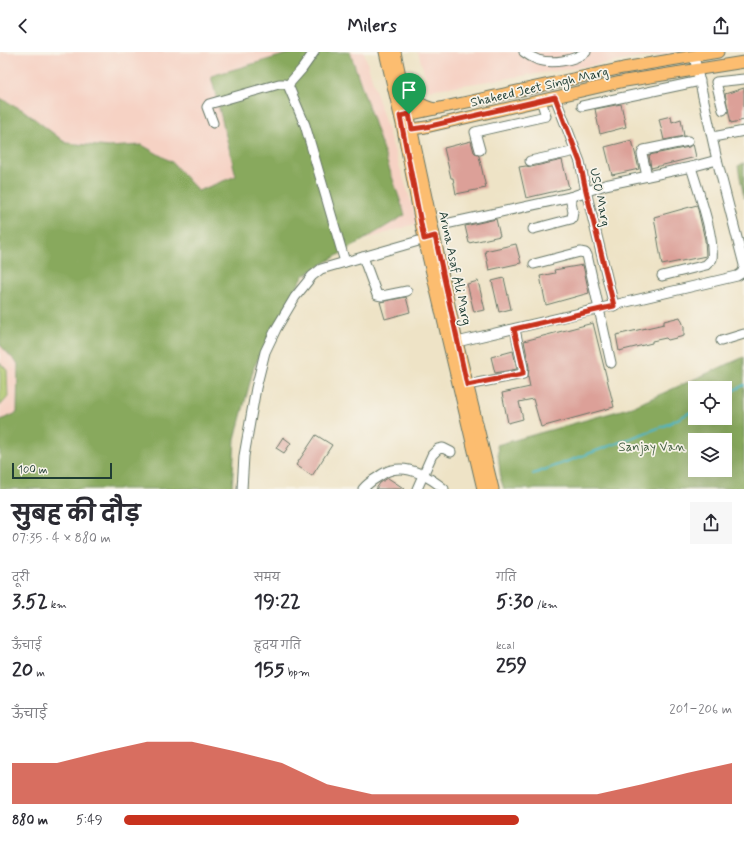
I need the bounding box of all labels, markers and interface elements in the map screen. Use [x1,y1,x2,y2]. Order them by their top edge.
text: Milers [347,14,397,38]
icon: back [12,15,34,37]
icon: share [710,15,732,37]
street label: Shaheed Jeet Singh Marg [469,63,610,113]
pin [392,73,426,114]
icon: arrive [398,79,420,101]
street label: USO Marg [585,167,614,228]
street label: Aruna Asaf Ali Marg [433,210,475,327]
map controls [688,381,732,477]
button: locate [688,381,732,425]
button: layers [688,433,732,477]
park label: Sanjay Van [618,439,686,456]
scale bar [12,461,112,480]
text: 100 m [18,463,48,477]
text: सुबह की दौड़ [12,501,140,529]
button: share [690,502,732,544]
text: 07:35 · 4 × 880 m [12,530,111,547]
text: दूरी [12,571,29,585]
text: समय [254,571,280,585]
text: गति [496,571,516,585]
text: 3.52 [12,589,48,616]
text: 19:22 [254,589,301,616]
text: 5:30 [496,589,534,616]
text: km [48,598,67,612]
text: /km [534,598,558,612]
text: ऊँचाई [12,639,42,653]
text: हृदय गति [254,639,301,653]
text: kcal [496,639,514,653]
text: 259 [496,653,527,680]
text: 20 [12,657,33,684]
text: 155 [254,657,285,684]
text: m [33,666,45,680]
text: bpm [285,666,310,680]
text: 201–206 m [669,701,732,718]
text: ऊँचाई [12,706,47,723]
text: 880 m [12,812,48,829]
text: 5:49 [76,812,103,829]

